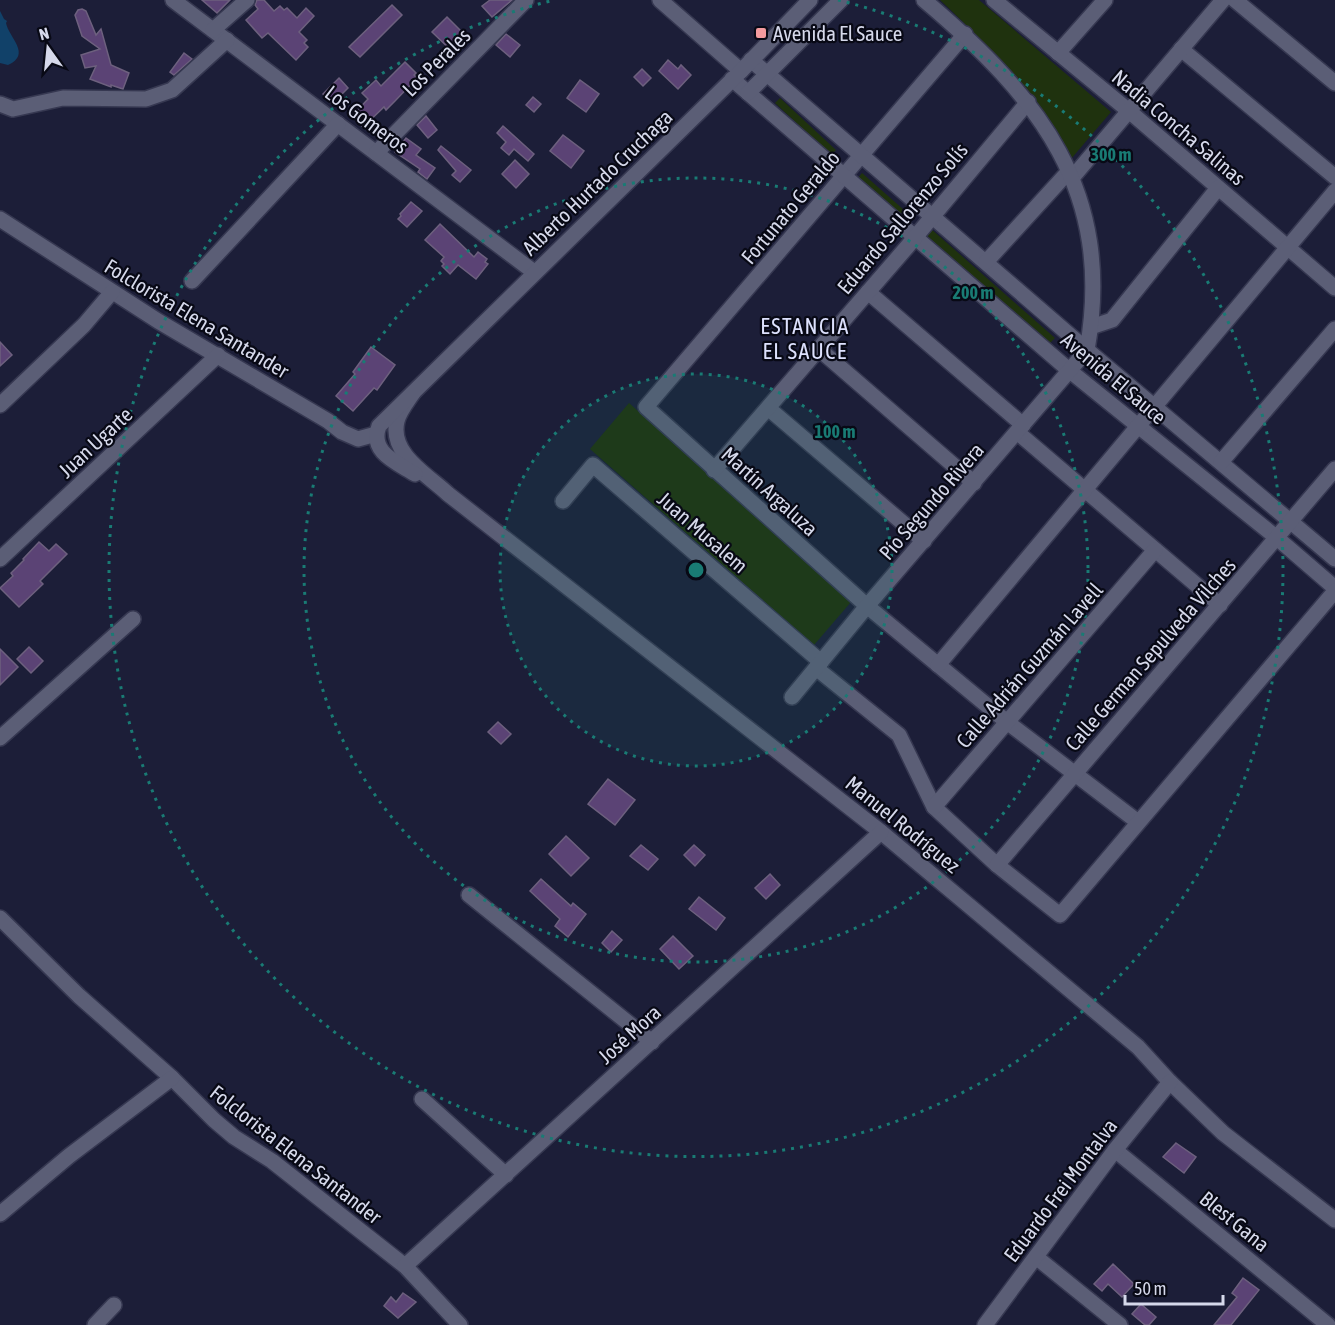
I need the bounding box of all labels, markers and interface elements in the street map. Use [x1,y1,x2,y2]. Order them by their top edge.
north arrow [18,18,78,78]
place label: Avenida El Sauce [773,21,902,45]
street label: Los Perales [397,23,475,101]
text: N [37,24,51,43]
marker: Avenida El Sauce [754,26,768,40]
street label: Nadia Concha Salinas [1108,64,1250,190]
street label: Los Gomeros [321,80,413,158]
street label: Alberto Hurtado Cruchaga [517,104,677,260]
street label: Eduardo Sallorenzo Solís [832,138,972,298]
text: 300 m [1091,144,1131,165]
street label: Fortunato Geraldo [736,146,844,268]
street label: Folclorista Elena Santander [101,254,294,383]
text: 200 m [953,282,993,303]
district label: ESTANCIA EL SAUCE [760,313,850,364]
street label: Avenida El Sauce [1057,327,1171,429]
street label: Juan Ugarte [53,402,137,482]
text: 100 m [815,421,855,442]
street label: Pío Segundo Rivera [874,438,988,564]
street label: Martín Argaluza [717,442,823,540]
street label: Juan Musalem [653,487,753,577]
street label: Calle German Sepulveda Vilches [1060,553,1240,755]
centre of rings [686,560,706,580]
street label: Calle Adrián Guzmán Lavell [951,577,1107,752]
street label: Manuel Rodríguez [841,771,965,878]
street label: José Mora [593,1000,665,1068]
street label: Folclorista Elena Santander [206,1080,387,1229]
street label: Eduardo Frei Montalva [998,1114,1122,1266]
street label: Blest Gana [1196,1186,1274,1256]
scale bar [1125,1268,1222,1306]
text: 50 m [1134,1278,1166,1299]

